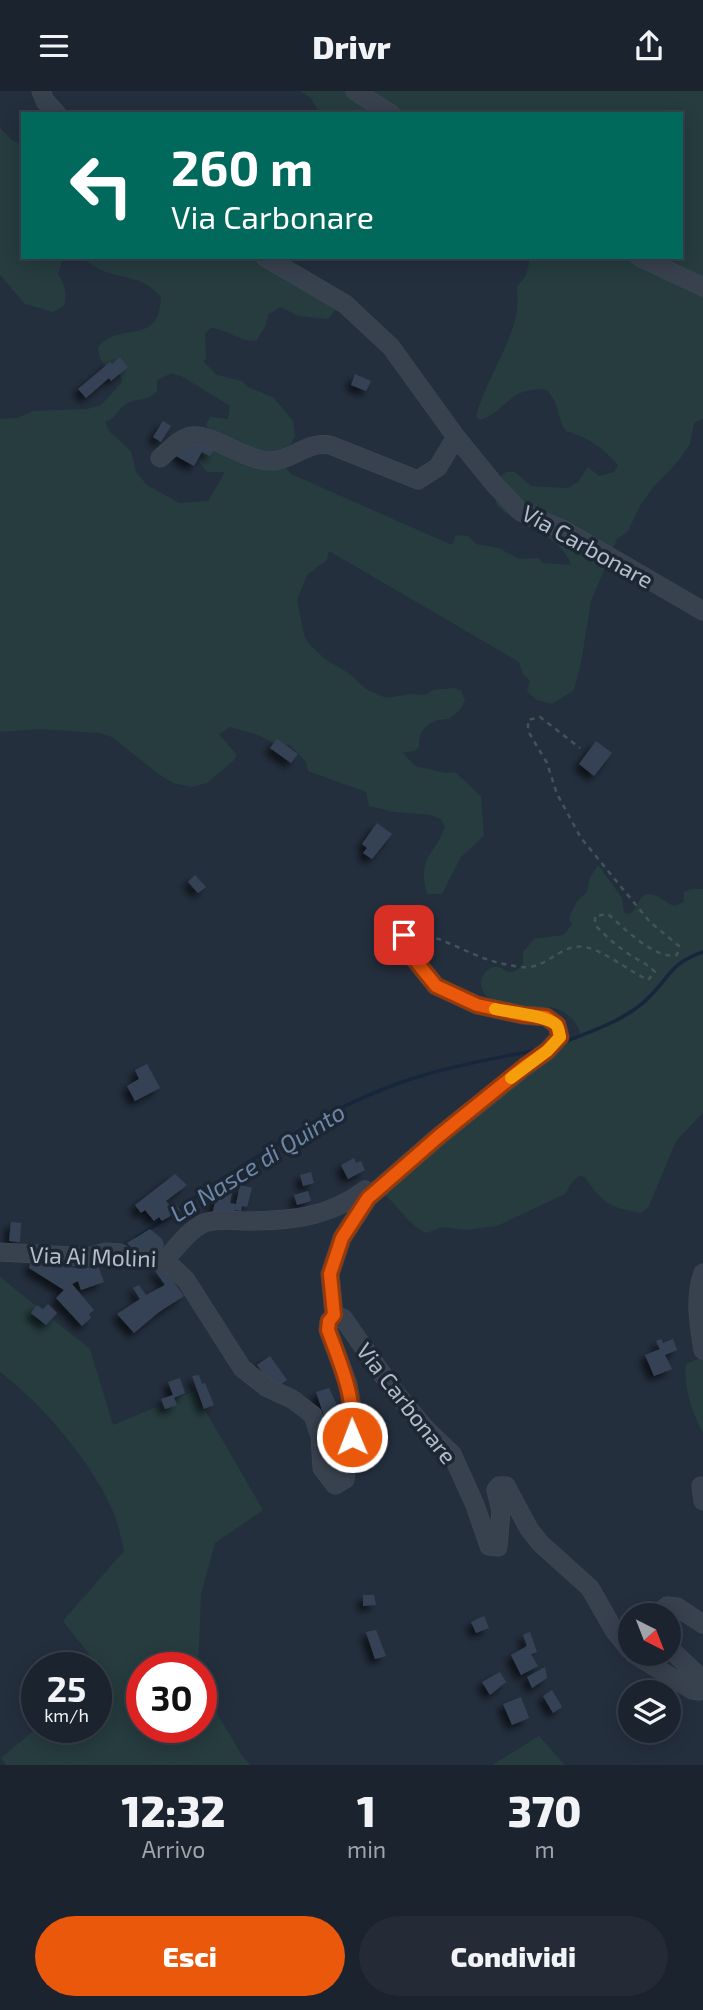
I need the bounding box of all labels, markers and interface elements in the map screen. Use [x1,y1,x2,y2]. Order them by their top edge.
icon: menu [35,27,73,65]
text: Drivr [312,27,391,65]
icon: share [630,27,668,65]
text: 260 m [171,137,313,196]
icon: left [56,140,147,231]
text: Via Carbonare [171,197,374,235]
street label: Via Carbonare [517,498,659,594]
pin [374,905,434,965]
icon: arrive [385,916,423,954]
water label: La Nasce di Quinto [164,1097,350,1227]
street label: Via Ai Molini [29,1240,157,1272]
street label: Via Carbonare [351,1337,463,1469]
position arrow [315,1400,389,1474]
north arrow [618,1603,681,1666]
map controls [618,1603,681,1743]
speed limit sign: 30 [126,1652,217,1743]
text: 25 [47,1667,86,1709]
button: layers [618,1680,681,1743]
text: km/h [44,1704,89,1726]
text: 12:32 [122,1785,225,1835]
text: 1 [357,1785,376,1835]
text: 370 [508,1785,581,1835]
text: Arrivo [142,1835,205,1863]
text: min [347,1835,386,1863]
text: m [535,1835,555,1863]
button: Esci [35,1916,345,1996]
button: Condividi [359,1916,668,1996]

